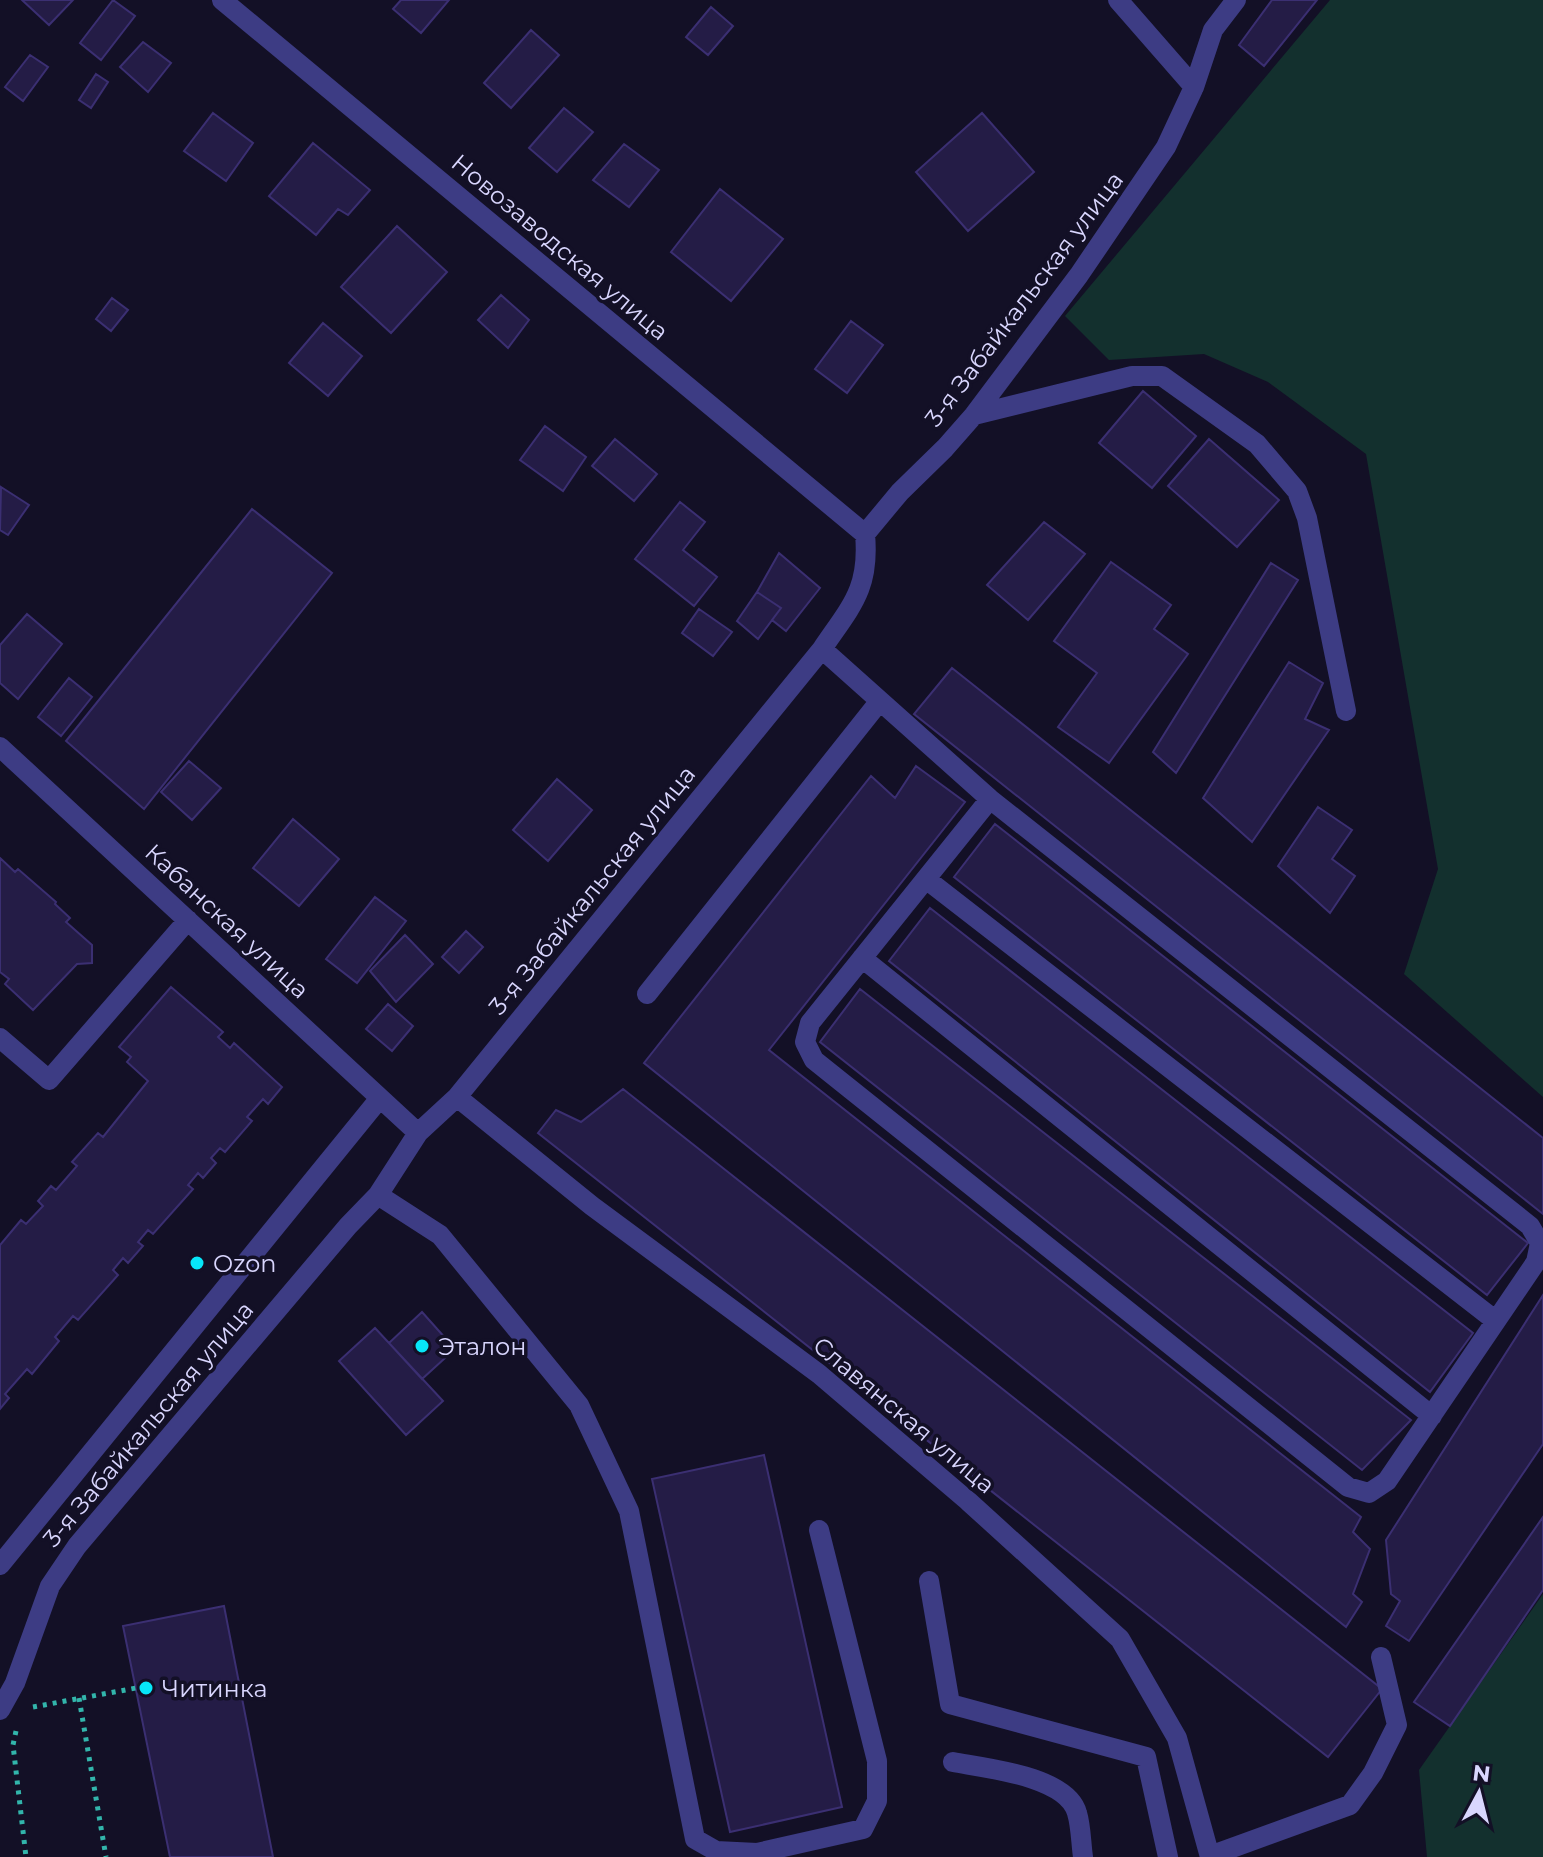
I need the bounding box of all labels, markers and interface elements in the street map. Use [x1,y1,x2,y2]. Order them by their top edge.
street label: Новозаводская улица [446,148,674,346]
street label: 3-я Забайкальская улица [919,166,1129,432]
street label: 3-я Забайкальская улица [483,760,701,1020]
street label: Кабанская улица [139,838,315,1004]
place label: Ozon [213,1249,276,1278]
marker: Ozon [188,1254,206,1272]
street label: 3-я Забайкальская улица [37,1295,259,1553]
street label: Славянская улица [807,1331,1001,1499]
place label: Эталон [438,1332,527,1361]
marker: Эталон [413,1337,431,1355]
place label: Читинка [162,1674,267,1703]
marker: Читинка [137,1679,155,1697]
north arrow [1439,1753,1519,1833]
text: N [1471,1759,1492,1788]

